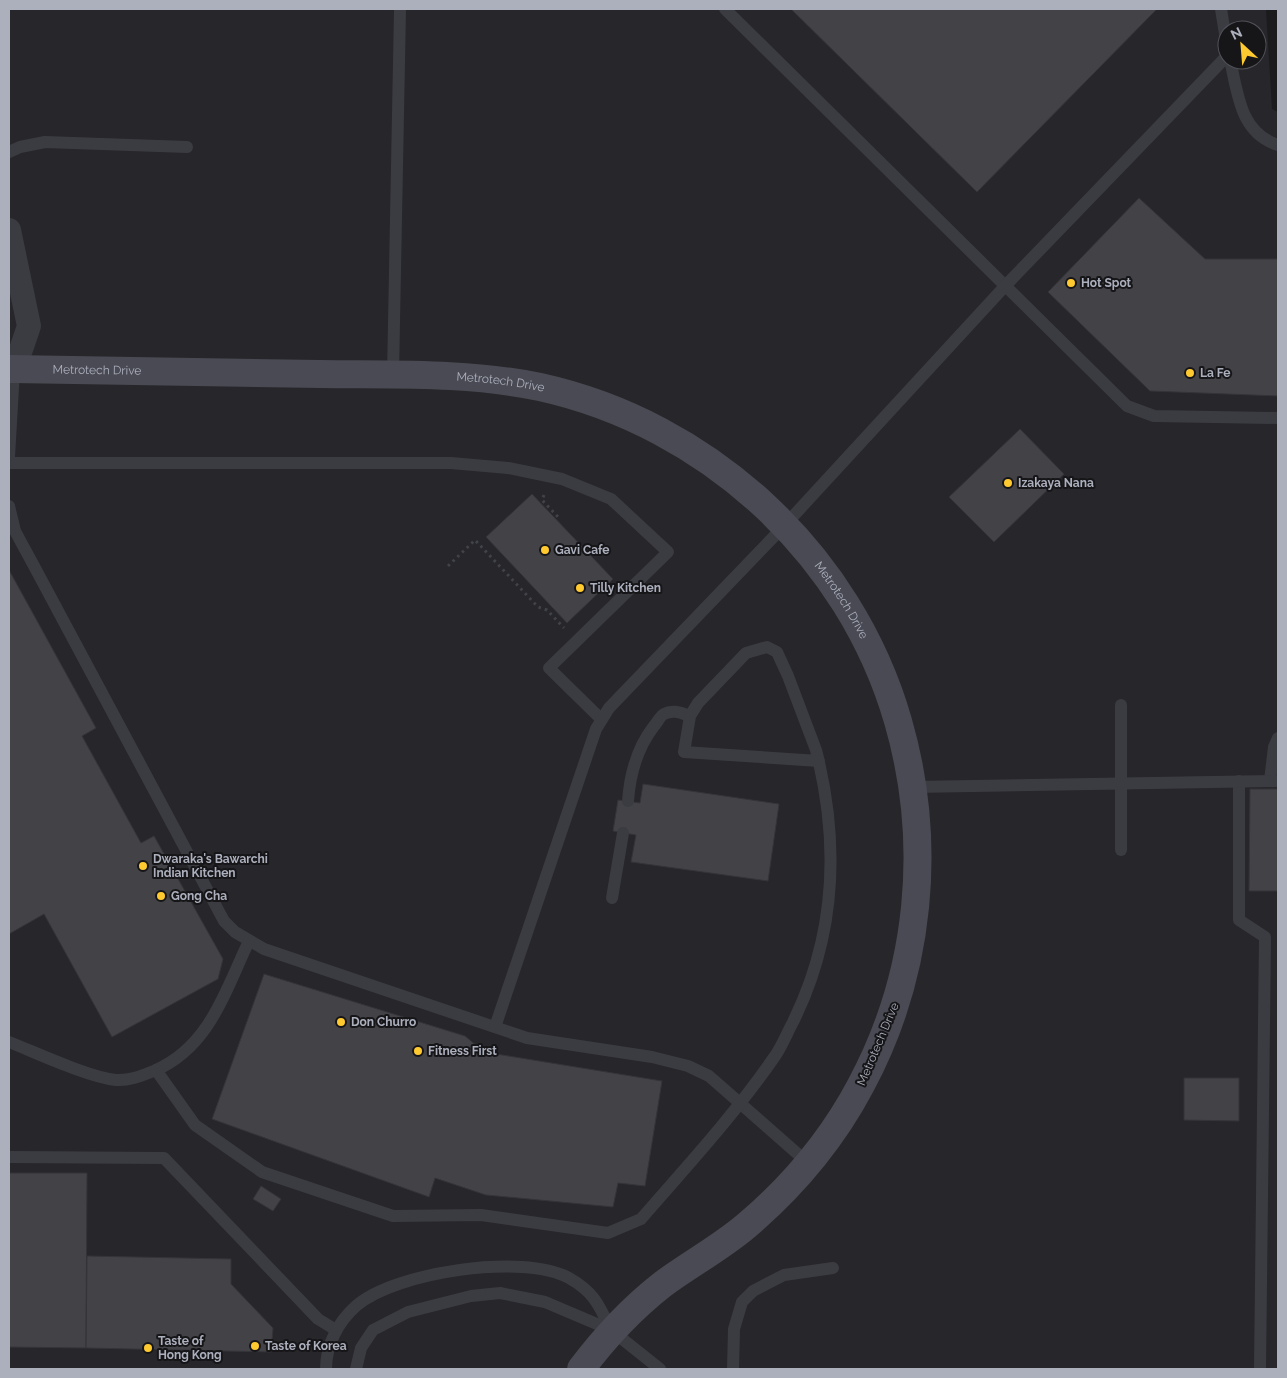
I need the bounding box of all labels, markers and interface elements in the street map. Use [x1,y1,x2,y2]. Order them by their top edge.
north arrow [1217,20,1267,70]
text: N [1228,24,1245,43]
place label: Hot Spot [1081,276,1132,290]
marker: Hot Spot [1065,277,1077,289]
street label: Metrotech Drive [53,362,142,378]
place label: La Fe [1200,366,1231,380]
marker: La Fe [1184,367,1196,379]
street label: Metrotech Drive [456,369,546,395]
place label: Izakaya Nana [1018,476,1094,490]
marker: Izakaya Nana [1002,477,1014,489]
place label: Gavi Cafe [555,543,610,557]
marker: Gavi Cafe [539,544,551,556]
street label: Metrotech Drive [812,559,871,641]
place label: Tilly Kitchen [590,581,661,595]
marker: Tilly Kitchen [574,582,586,594]
place label: Dwaraka's Bawarchi Indian Kitchen [153,852,268,880]
marker: Dwaraka's Bawarchi Indian Kitchen [137,860,149,872]
place label: Gong Cha [171,889,227,903]
marker: Gong Cha [155,890,167,902]
street label: Metrotech Drive [854,1000,902,1088]
place label: Don Churro [351,1015,416,1029]
marker: Don Churro [335,1016,347,1028]
place label: Fitness First [428,1044,497,1058]
marker: Fitness First [412,1045,424,1057]
place label: Taste of Hong Kong [158,1334,222,1362]
place label: Taste of Korea [265,1339,347,1353]
marker: Taste of Korea [249,1340,261,1352]
marker: Taste of Hong Kong [142,1342,154,1354]

